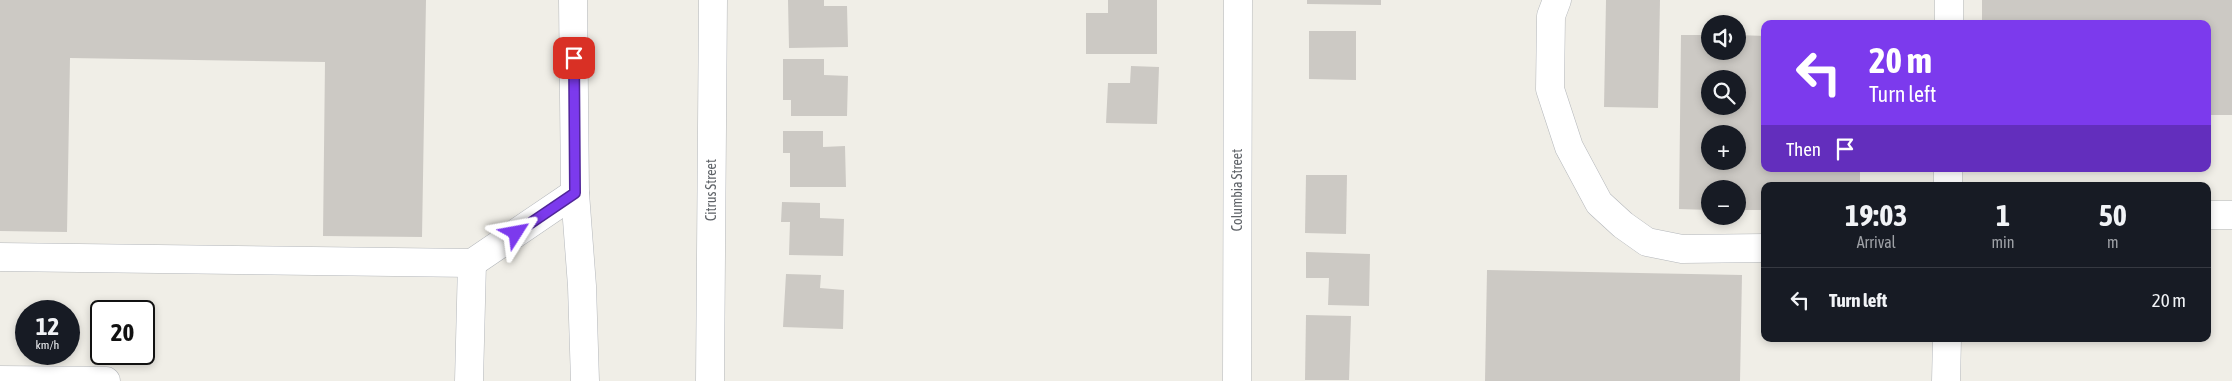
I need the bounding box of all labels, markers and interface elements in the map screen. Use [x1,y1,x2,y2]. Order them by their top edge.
map controls [1701,15,1746,225]
button: sound [1701,15,1746,60]
pin [553,37,595,79]
icon: left [1786,40,1851,105]
text: 20 m [1869,40,1932,80]
icon: arrive [560,44,588,72]
button: search [1701,70,1746,115]
text: Turn left [1869,81,1936,107]
button: + [1701,125,1746,170]
icon: arrive [1831,135,1859,163]
text: Then [1786,138,1821,160]
street label: Columbia Street [1229,149,1245,231]
street label: Citrus Street [703,159,719,221]
button: − [1701,180,1746,225]
text: 19:03 [1845,198,1907,232]
text: 1 [1996,198,2010,232]
text: 50 [2099,198,2127,232]
position arrow [489,206,541,258]
text: Arrival [1857,233,1896,251]
text: min [1992,233,2015,251]
text: m [2107,233,2119,251]
icon: left [1786,286,1814,314]
text: Turn left [1829,289,1887,311]
text: 20 m [2152,289,2186,311]
speed limit sign: 20 [90,300,155,365]
text: 12 [36,312,59,340]
text: km/h [36,338,59,352]

